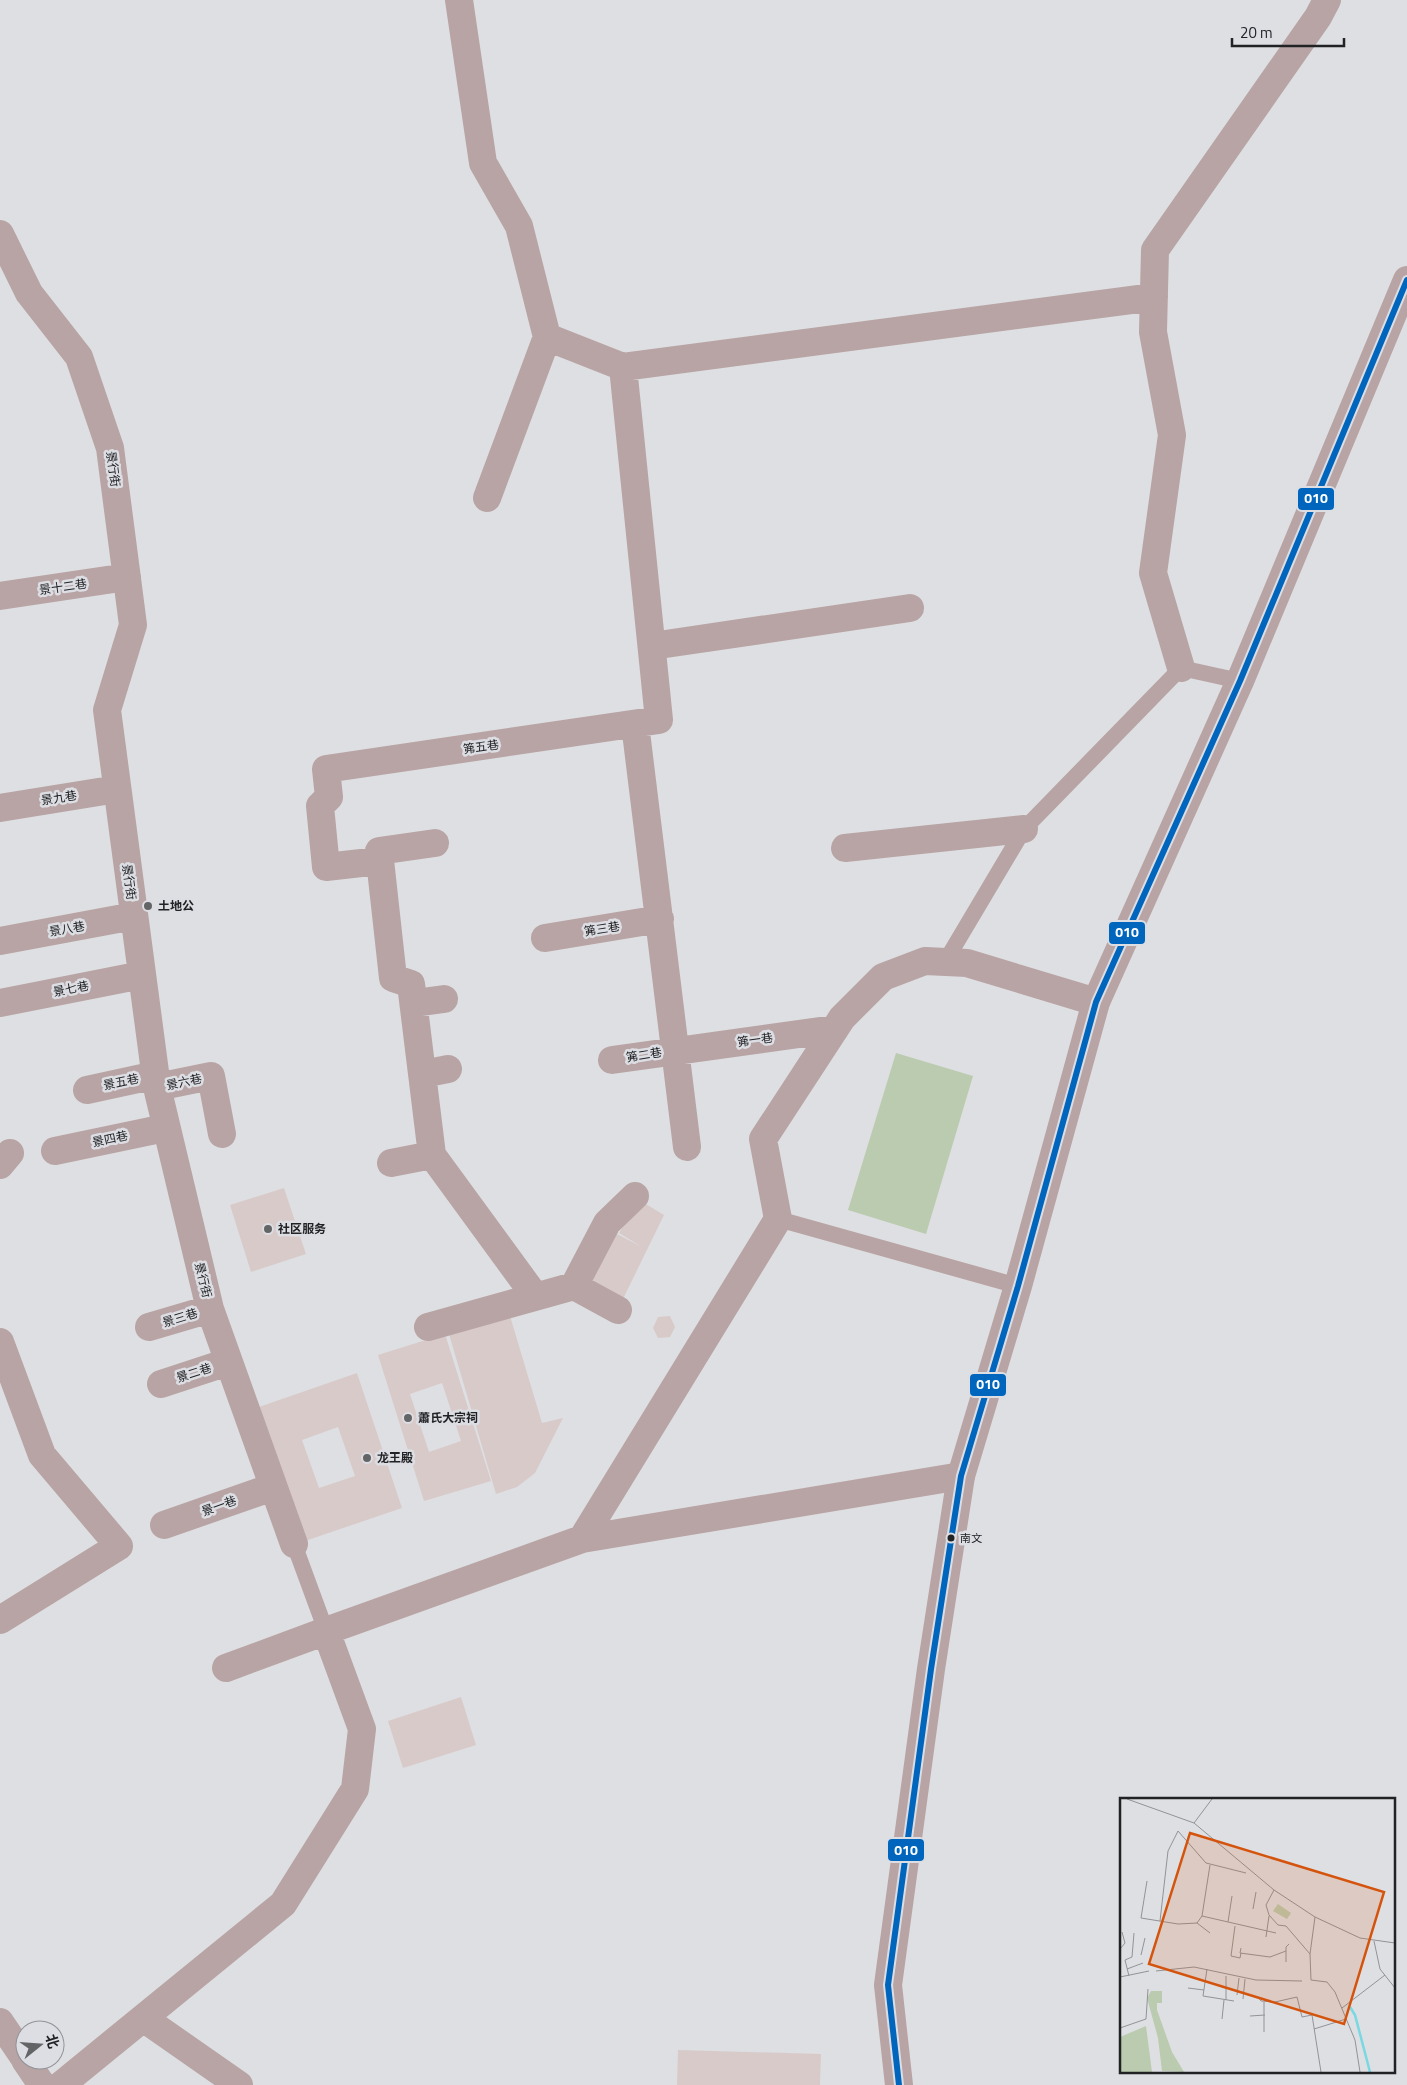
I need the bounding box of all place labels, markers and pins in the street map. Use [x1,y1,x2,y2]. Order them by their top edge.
place label: 土地公 [158,896,194,915]
marker: 土地公 [142,900,154,912]
place label: 社区服务 [278,1219,326,1238]
marker: 社区服务 [262,1223,274,1235]
place label: 蕭氏大宗祠 [418,1408,478,1427]
marker: 蕭氏大宗祠 [402,1412,414,1424]
place label: 龙王殿 [377,1448,413,1467]
marker: 龙王殿 [361,1452,373,1464]
place label: 南文 [960,1530,982,1546]
marker: 南文 [946,1533,956,1543]

